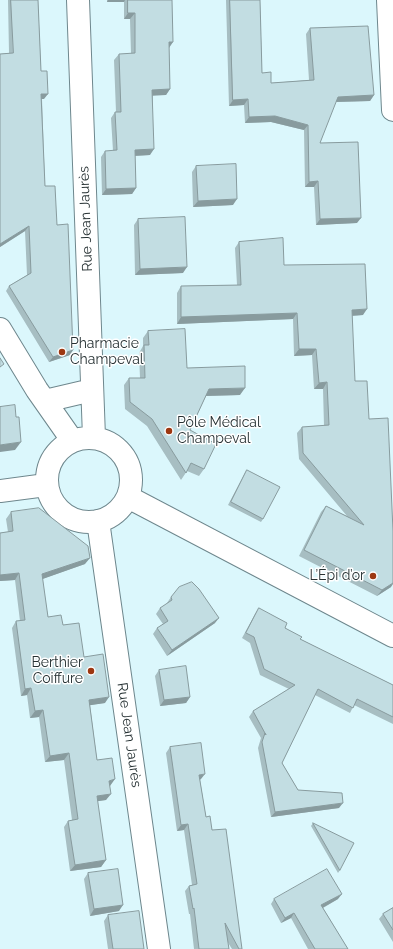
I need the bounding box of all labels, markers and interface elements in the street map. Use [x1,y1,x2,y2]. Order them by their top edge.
street label: Rue Jean Jaurès [76,166,96,272]
place label: Pharmacie Champeval [70,336,144,368]
marker: Pharmacie Champeval [57,347,67,357]
place label: Pôle Médical Champeval [177,415,261,448]
marker: Pôle Médical Champeval [164,426,174,436]
place label: L’Épi d’or [310,568,365,584]
marker: L’Épi d’or [368,571,378,581]
place label: Berthier Coiffure [32,655,83,688]
marker: Berthier Coiffure [86,666,96,676]
street label: Rue Jean Jaurès [113,682,145,788]

